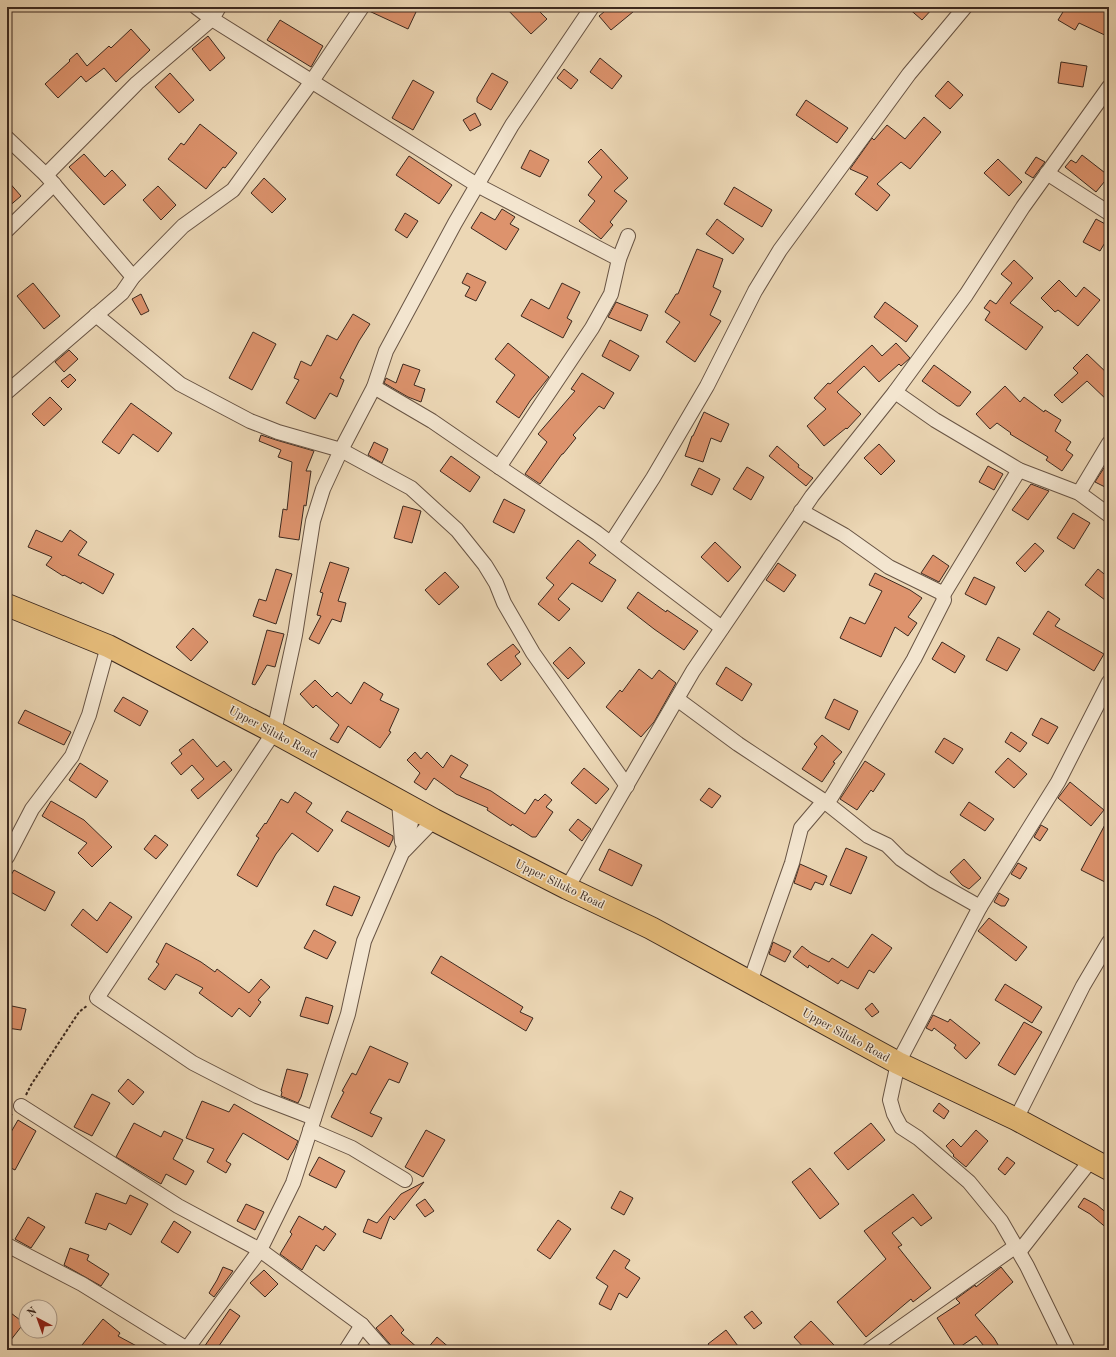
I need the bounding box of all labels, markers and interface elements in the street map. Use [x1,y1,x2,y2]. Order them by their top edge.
street label: Upper Siluko Road [226,705,319,761]
street label: Upper Siluko Road [513,858,606,912]
street label: Upper Siluko Road [800,1007,891,1065]
north arrow [18,1299,58,1339]
text: N [26,1305,40,1319]

